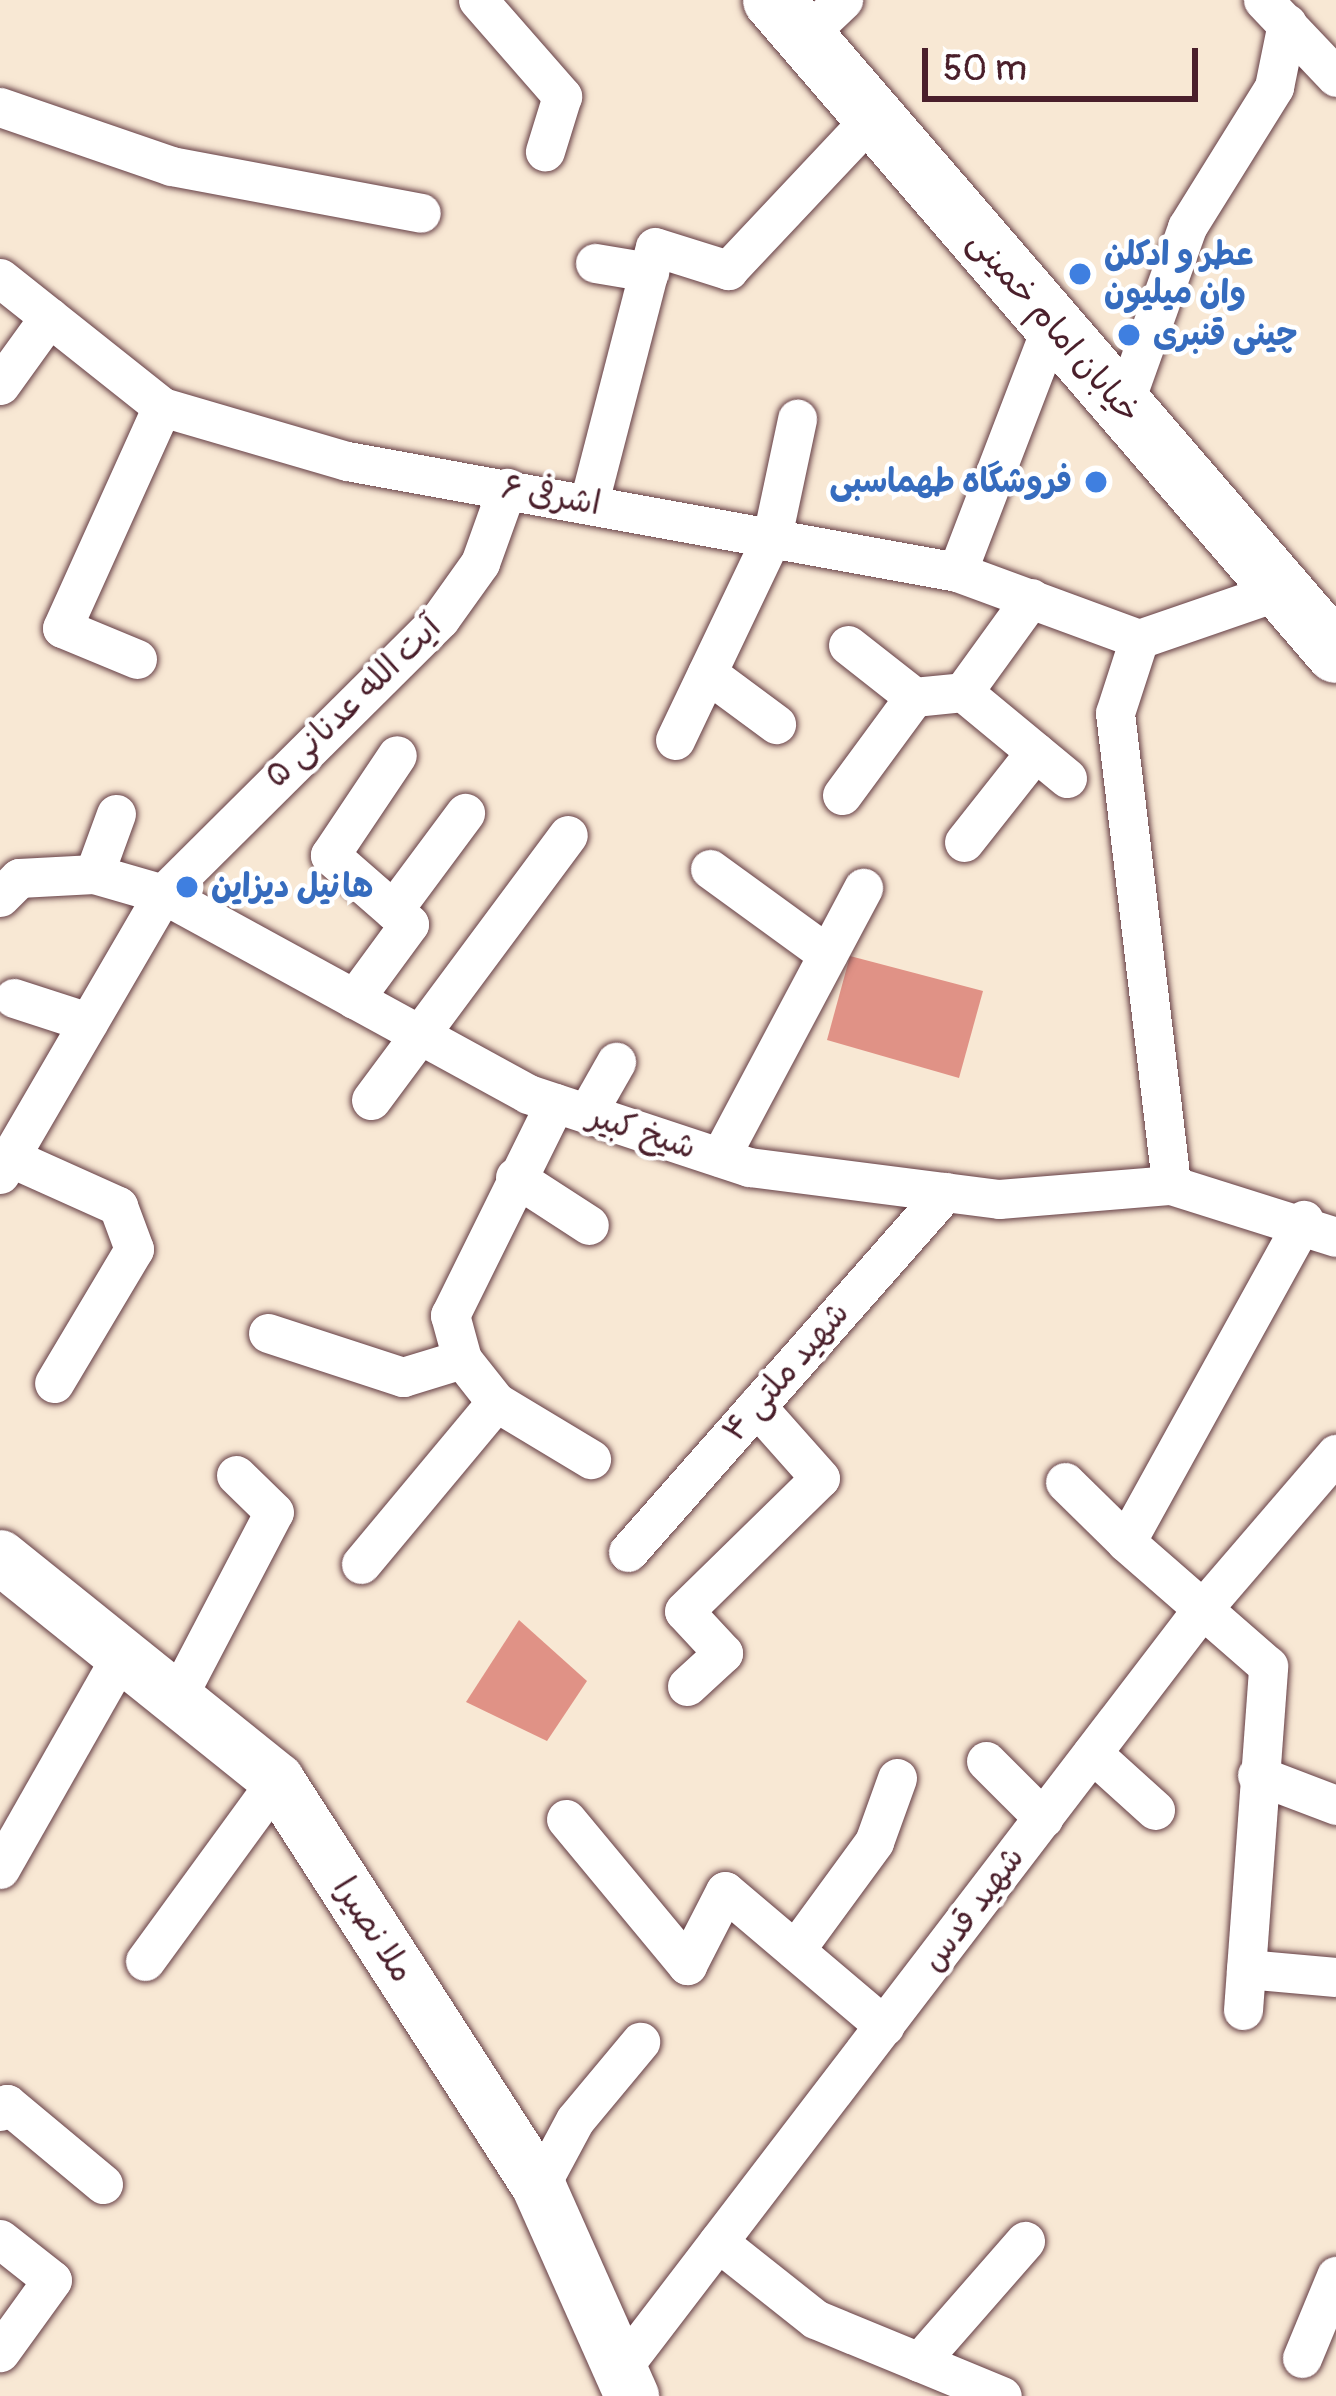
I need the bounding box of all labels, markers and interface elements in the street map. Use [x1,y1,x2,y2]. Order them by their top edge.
scale bar [928,24,1204,98]
text: 50 m [943,46,1027,91]
street label: خیابان امام خمینی [960,223,1148,431]
place label: عطر و ادکلن وان میلیون [1104,235,1253,313]
marker: عطر و ادکلن وان میلیون [1067,261,1093,287]
place label: چینی قنبری [1153,315,1298,355]
marker: چینی قنبری [1116,322,1142,348]
place label: فروشگاه طهماسبی [829,462,1072,502]
street label: اشرفی ۶ [498,468,604,524]
marker: فروشگاه طهماسبی [1083,469,1109,495]
street label: آیت الله عدنانی ۵ [257,608,449,796]
place label: هانیل دیزاین [211,867,373,907]
marker: هانیل دیزاین [174,874,200,900]
street label: شیخ کبیر [583,1096,701,1168]
street label: شهید ملتی ۴ [714,1294,858,1450]
street label: شهید قدس [913,1839,1033,1979]
street label: ملا نصیرا [325,1870,421,1990]

